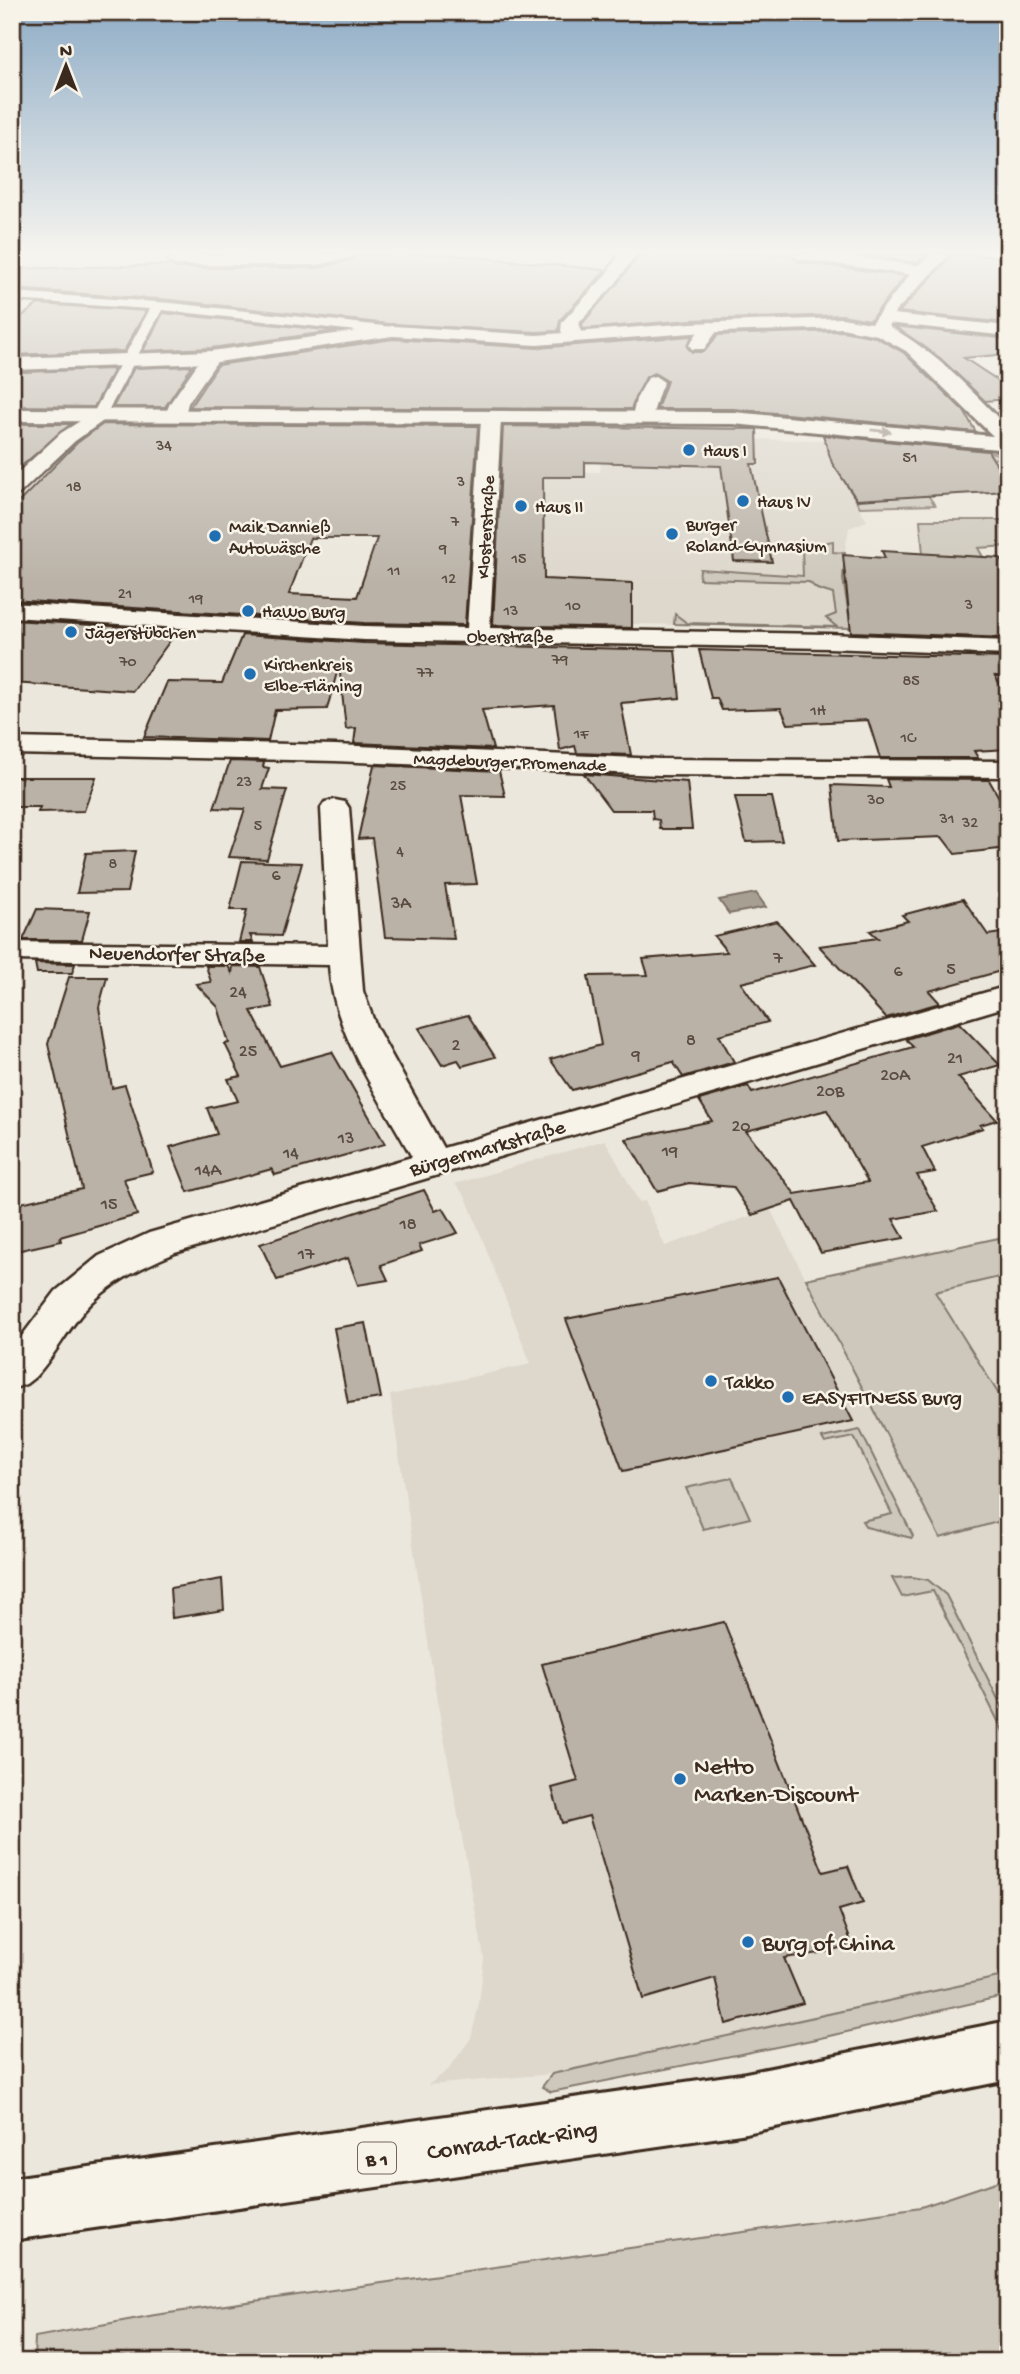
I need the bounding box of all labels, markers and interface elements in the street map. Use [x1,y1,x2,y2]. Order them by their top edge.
north arrow [32,32,102,102]
text: N [60,41,72,64]
one-way arrow [871,425,893,436]
house number: 34 [155,438,172,457]
marker: Haus I [681,442,697,458]
place label: Haus I [703,442,747,463]
house number: 51 [903,450,917,469]
house number: 3 [456,474,465,493]
street label: Klosterstraße [474,474,501,579]
house number: 18 [65,479,82,498]
marker: Haus IV [735,493,751,509]
place label: Haus IV [757,493,811,514]
marker: Haus II [513,498,529,514]
place label: Haus II [535,498,583,519]
house number: 7 [450,514,460,533]
place label: Burger Roland-Gymnasium [685,516,827,558]
place label: Maik Dannieß Autowäsche [229,518,331,560]
marker: Burger Roland-Gymnasium [664,526,680,542]
marker: Maik Dannieß Autowäsche [207,528,223,544]
house number: 9 [438,541,447,560]
house number: 15 [511,551,526,570]
house number: 11 [387,563,400,582]
house number: 12 [441,571,456,590]
house number: 21 [118,586,132,605]
house number: 19 [188,591,203,610]
house number: 3 [964,597,973,616]
house number: 10 [564,598,581,617]
marker: HaWo Burg [240,603,256,619]
place label: HaWo Burg [262,603,345,624]
house number: 13 [503,603,518,622]
marker: Jägerstübchen [63,624,79,640]
place label: Jägerstübchen [85,624,196,645]
street label: Oberstraße [467,628,554,649]
house number: 79 [551,652,568,671]
house number: 70 [118,654,137,673]
place label: Kirchenkreis Elbe-Fläming [264,656,362,698]
house number: 77 [416,665,434,684]
marker: Kirchenkreis Elbe-Fläming [242,666,258,682]
house number: 85 [902,673,920,692]
house number: 1H [809,703,827,722]
house number: 1F [573,726,589,745]
house number: 1C [899,730,917,749]
street label: Magdeburger Promenade [413,750,607,777]
house number: 23 [236,774,252,793]
house number: 25 [390,778,406,797]
house number: 30 [866,792,885,811]
house number: 31 [939,811,954,830]
house number: 32 [961,815,978,834]
house number: 5 [254,818,262,837]
house number: 4 [396,844,404,863]
house number: 8 [109,856,118,875]
house number: 6 [271,866,281,887]
house number: 3A [390,894,412,915]
street label: Neuendorfer Straße [88,942,267,971]
house number: 7 [772,949,783,970]
house number: 5 [946,960,956,981]
house number: 6 [893,962,903,983]
house number: 24 [229,983,247,1004]
house number: 8 [686,1031,696,1052]
house number: 2 [452,1036,461,1057]
house number: 25 [239,1042,257,1063]
house number: 9 [630,1046,641,1067]
house number: 21 [947,1049,963,1070]
house number: 20A [880,1066,911,1087]
house number: 20B [816,1082,845,1103]
street label: Bürgermarkstraße [406,1116,570,1185]
house number: 20 [731,1117,751,1138]
house number: 13 [337,1129,354,1150]
house number: 19 [661,1142,678,1163]
house number: 14 [282,1144,299,1165]
house number: 14A [194,1161,223,1182]
house number: 15 [100,1195,117,1216]
house number: 18 [398,1215,417,1236]
house number: 17 [297,1245,315,1266]
place label: Takko [724,1372,774,1397]
marker: Takko [703,1373,719,1389]
place label: EASYFITNESS Burg [802,1388,962,1413]
marker: EASYFITNESS Burg [780,1389,796,1405]
place label: Netto Marken-Discount [694,1754,859,1811]
marker: Netto Marken-Discount [672,1771,688,1787]
place label: Burg of China [761,1931,895,1960]
marker: Burg of China [740,1934,756,1950]
street label: Conrad-Tack-Ring [425,2116,600,2169]
road number: B 1 [358,2142,396,2174]

